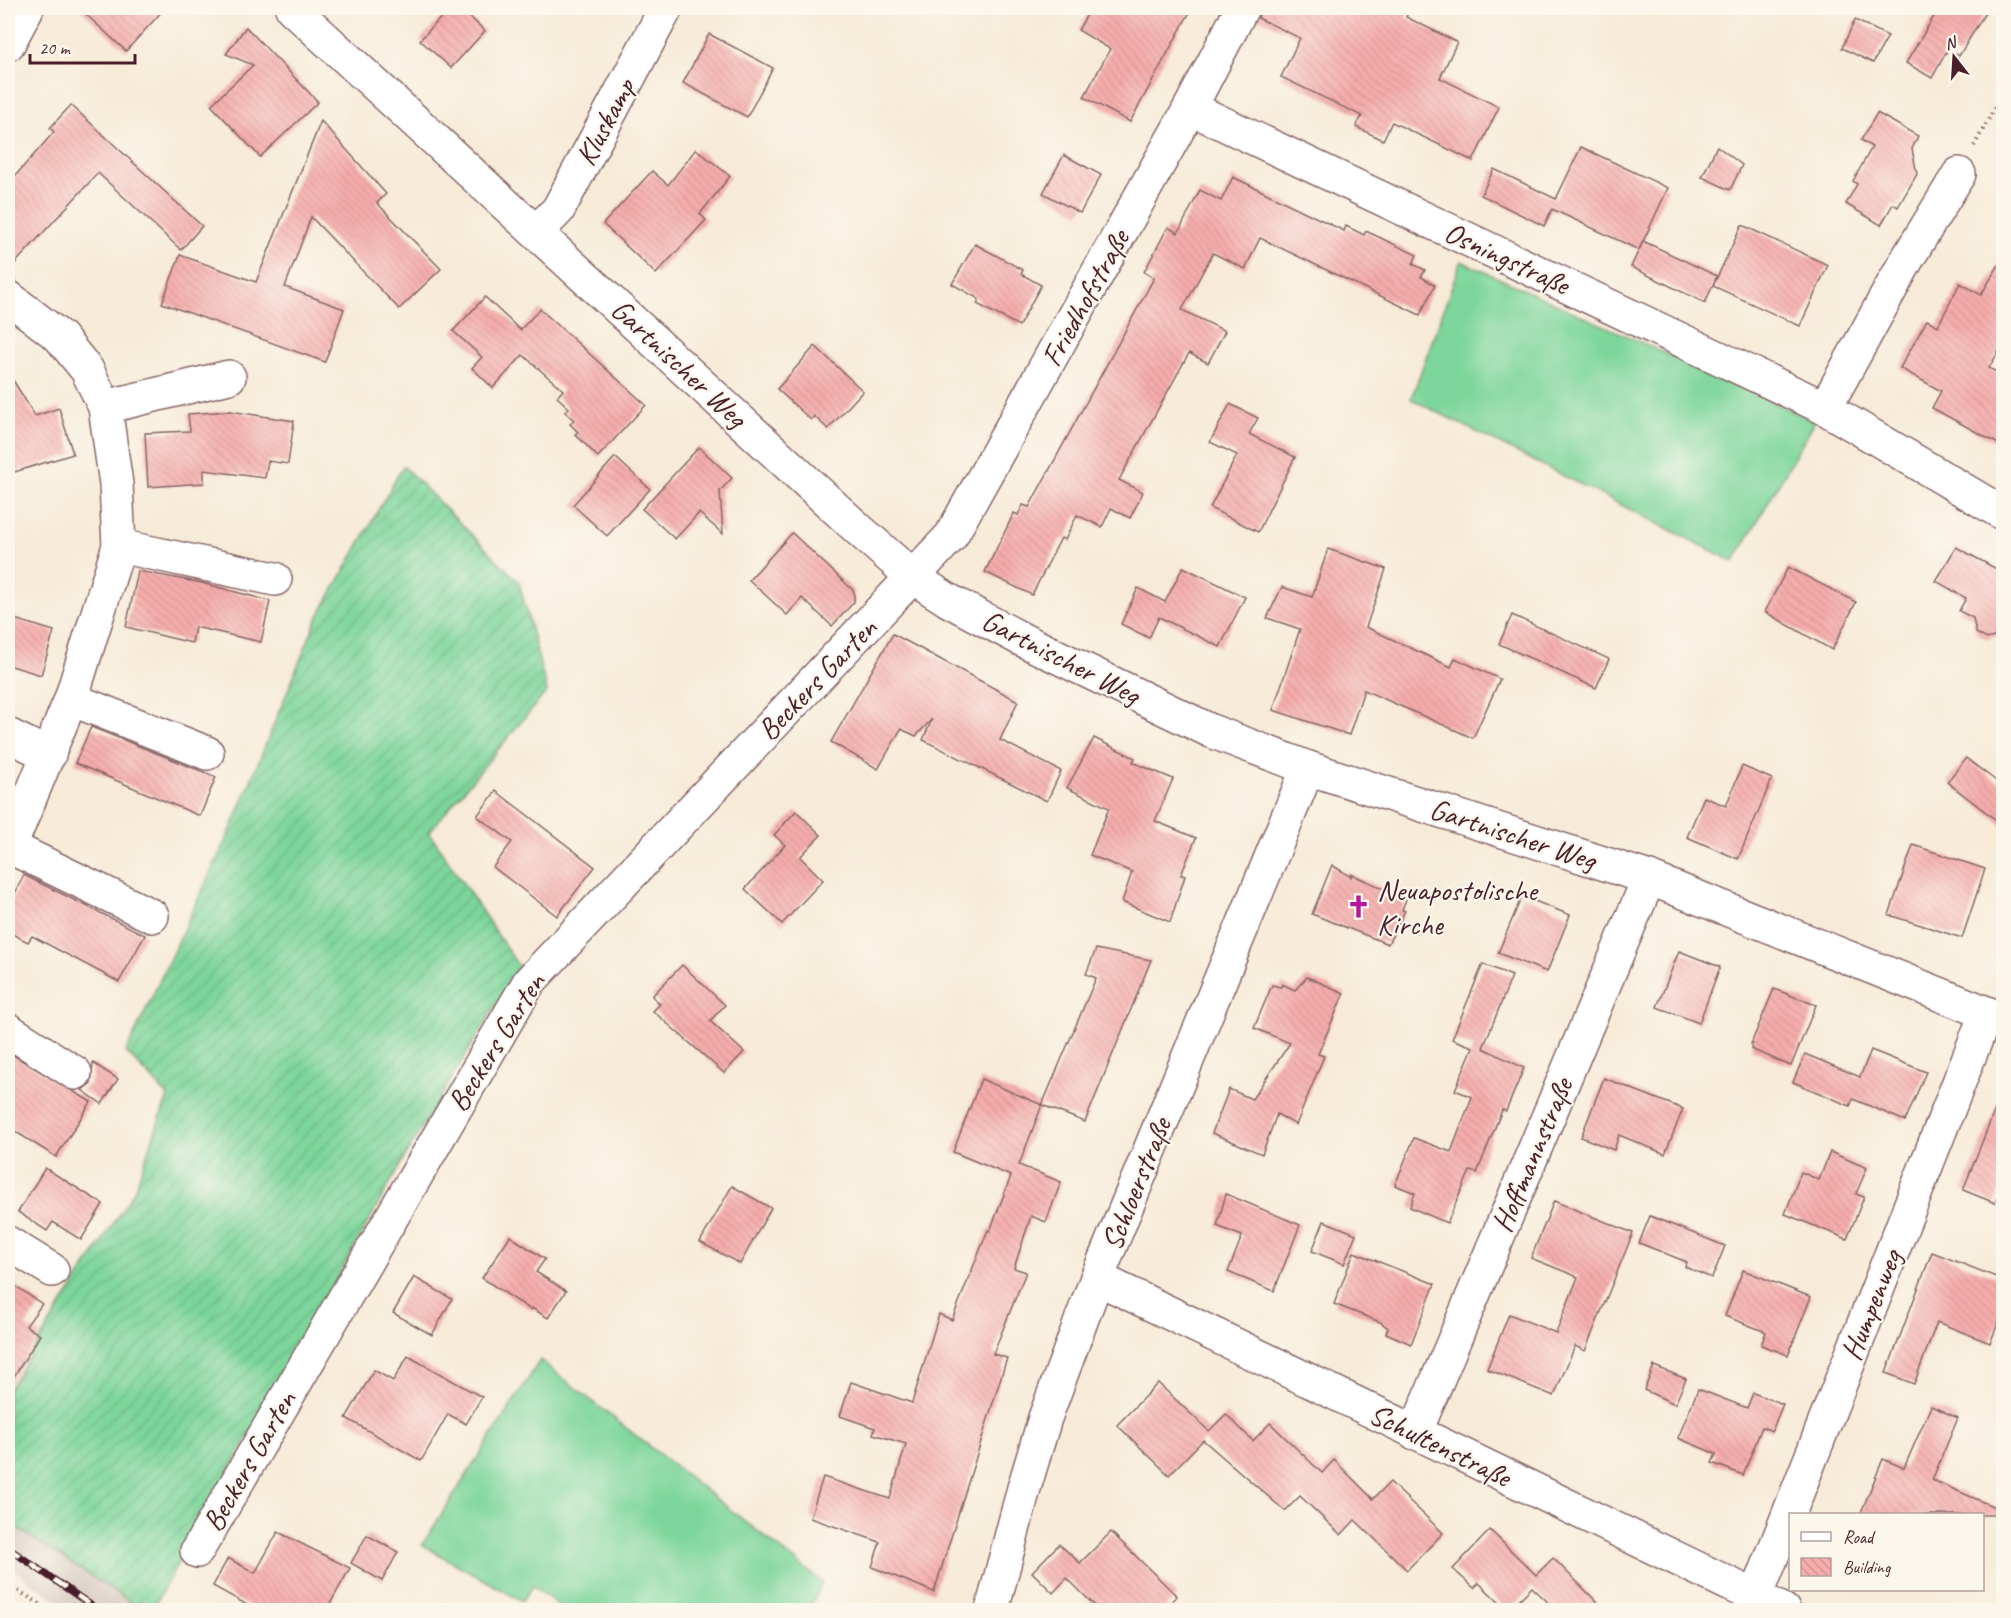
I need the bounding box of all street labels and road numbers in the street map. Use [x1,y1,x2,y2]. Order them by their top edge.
street label: Kluskamp [566,71,644,172]
street label: Osningstraße [1439,213,1577,304]
street label: Friedhofstraße [1032,221,1139,373]
street label: Gartnischer Weg [603,290,757,437]
street label: Gartnischer Weg [976,601,1148,714]
street label: Beckers Garten [749,609,886,748]
street label: Gartnischer Weg [1425,789,1603,879]
street label: Beckers Garten [439,965,554,1118]
street label: Hoffmannstraße [1483,1070,1582,1238]
street label: Schloerstraße [1092,1110,1181,1256]
street label: Humpenweg [1832,1242,1911,1366]
street label: Beckers Garten [194,1383,305,1538]
street label: Schultenstraße [1363,1394,1519,1496]

